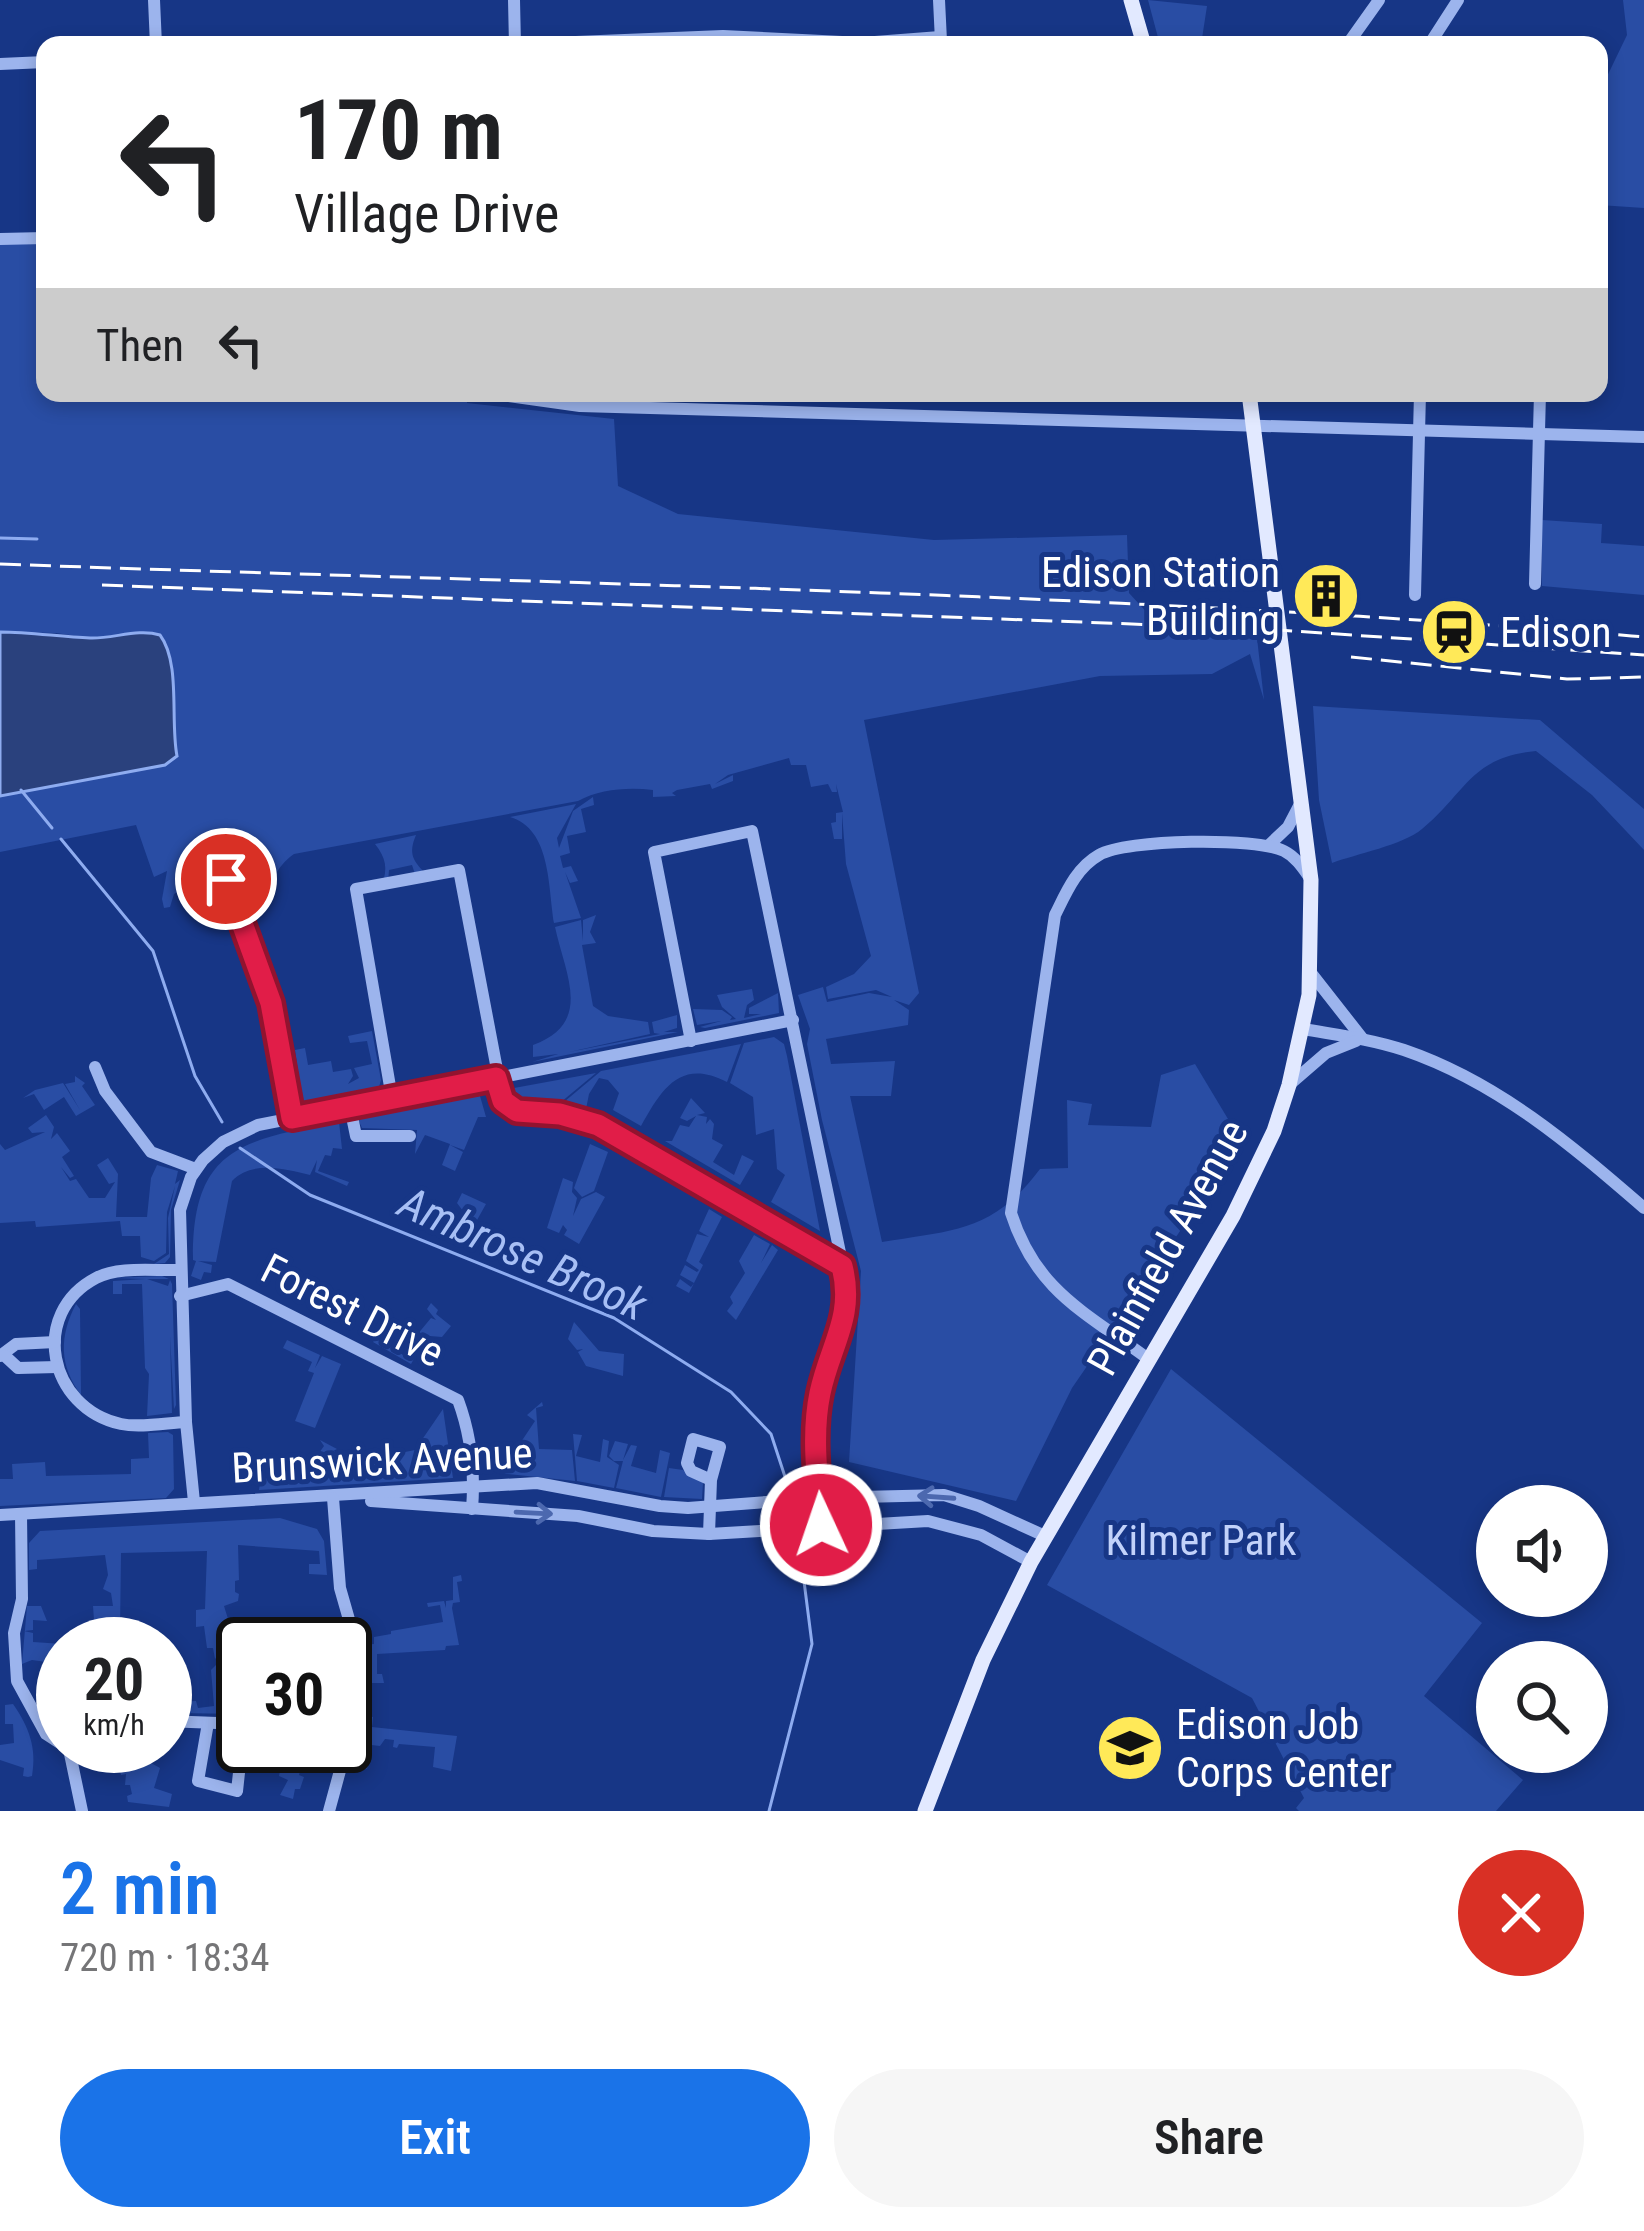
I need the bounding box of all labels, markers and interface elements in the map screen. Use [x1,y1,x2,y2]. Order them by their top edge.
text: 170 m [294,81,503,180]
icon: left [96,84,252,240]
text: Village Drive [294,182,559,245]
icon: left [208,312,274,378]
text: Then [96,319,184,372]
place label: Edison Station Building [1041,548,1280,645]
building icon: Edison Station Building [1291,561,1361,631]
station icon: Edison [1419,597,1489,667]
place label: Edison [1500,608,1612,657]
pin [175,828,277,930]
icon: arrive [193,846,259,912]
street label: Plainfield Avenue [1077,1111,1258,1383]
water label: Ambrose Brook [389,1175,656,1332]
street label: Forest Drive [253,1244,452,1377]
street label: Brunswick Avenue [230,1428,534,1493]
position arrow [758,1462,884,1588]
map controls [1476,1485,1608,1773]
button: sound [1476,1485,1608,1617]
one-way arrow [918,1486,957,1509]
one-way arrow [514,1502,553,1525]
park label: Kilmer Park [1106,1516,1296,1565]
speed limit sign: 30 [216,1617,372,1773]
button: search [1476,1641,1608,1773]
text: 20 [84,1644,144,1715]
place label: Edison Job Corps Center [1176,1700,1392,1797]
text: km/h [83,1707,145,1742]
school or university icon: Edison Job Corps Center [1095,1713,1165,1783]
text: 2 min [60,1847,219,1932]
button: close [1458,1850,1584,1976]
text: 720 m · 18:34 [60,1935,270,1981]
button: Exit [60,2069,810,2207]
button: Share [834,2069,1584,2207]

